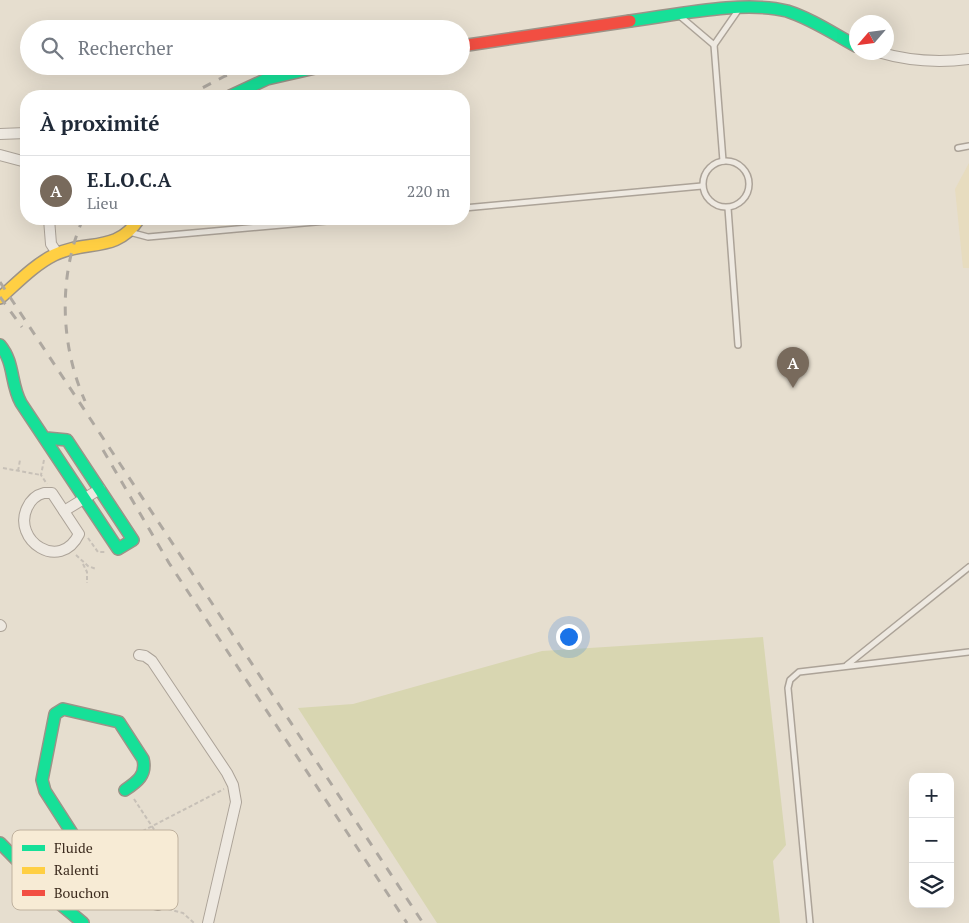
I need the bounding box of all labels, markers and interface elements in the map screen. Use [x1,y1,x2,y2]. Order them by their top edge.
north arrow [849,15,894,60]
search box [20,20,470,75]
icon: search [38,34,66,62]
text: Rechercher [78,35,173,60]
text: À proximité [40,109,160,137]
text: E.L.O.C.A [87,167,171,192]
text: A [50,180,62,202]
text: 220 m [407,180,450,202]
text: Lieu [87,192,118,214]
pin: A [777,347,809,388]
your location [556,624,582,650]
map controls [909,773,954,908]
button: + [909,773,954,818]
button: − [909,818,954,863]
legend [12,830,178,910]
text: Fluide [54,838,93,857]
text: Ralenti [54,860,99,879]
button: layers [909,863,954,908]
text: Bouchon [54,883,110,902]

